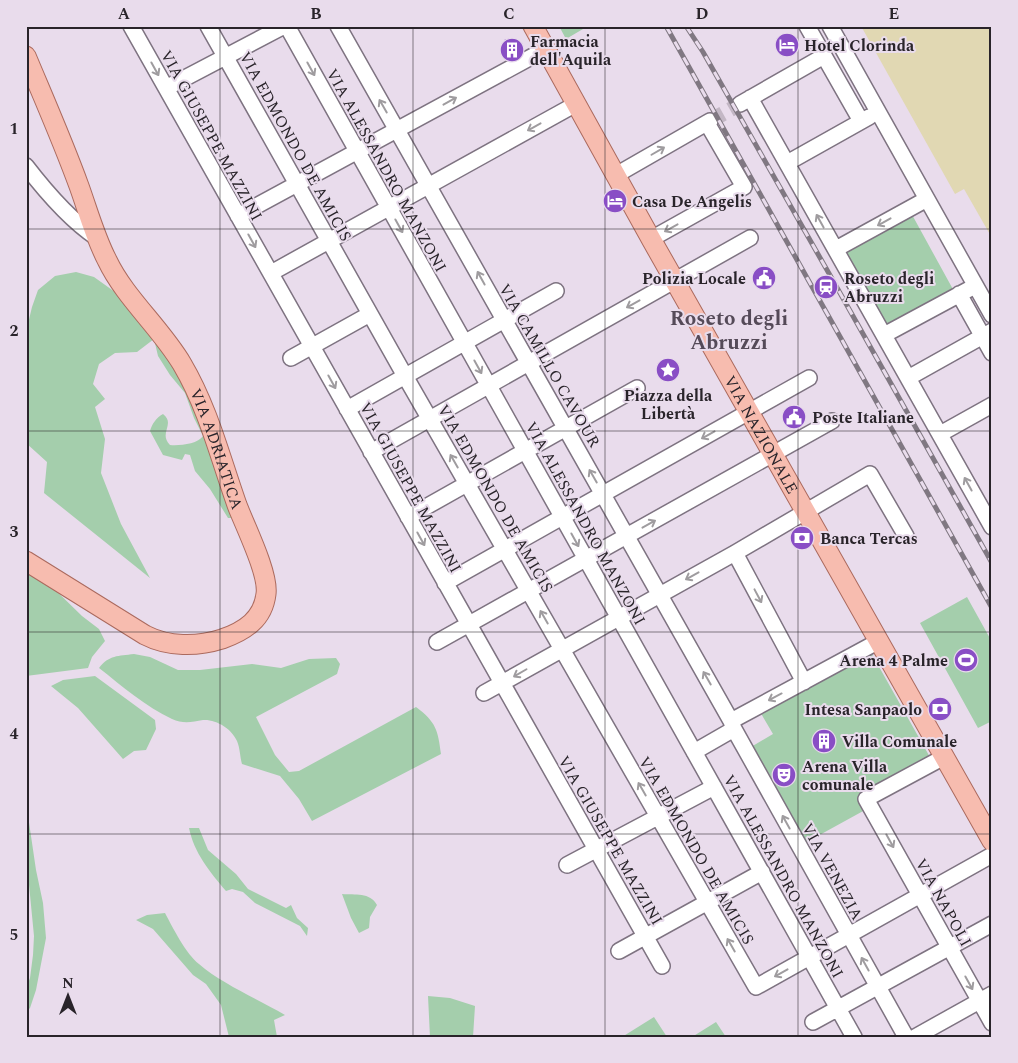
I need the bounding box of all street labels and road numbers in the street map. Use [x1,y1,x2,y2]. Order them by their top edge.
street label: VIA GIUSEPPE MAZZINI [154,46,268,225]
street label: VIA EDMONDO DE AMICIS [233,47,357,246]
street label: VIA ALESSANDRO MANZONI [320,64,452,277]
street label: VIA CAMILLO CAVOUR [492,279,606,452]
street label: VIA NAZIONALE [718,371,804,498]
street label: VIA ADRIATICA [183,385,249,513]
street label: VIA GIUSEPPE MAZZINI [353,398,467,577]
street label: VIA EDMONDO DE AMICIS [431,400,559,597]
street label: VIA ALESSANDRO MANZONI [519,417,651,630]
street label: VIA GIUSEPPE MAZZINI [552,751,669,930]
street label: VIA EDMONDO DE AMICIS [632,752,760,949]
street label: VIA ALESSANDRO MANZONI [717,770,849,983]
street label: VIA VENEZIA [795,818,869,925]
street label: VIA NAPOLI [909,854,977,951]

